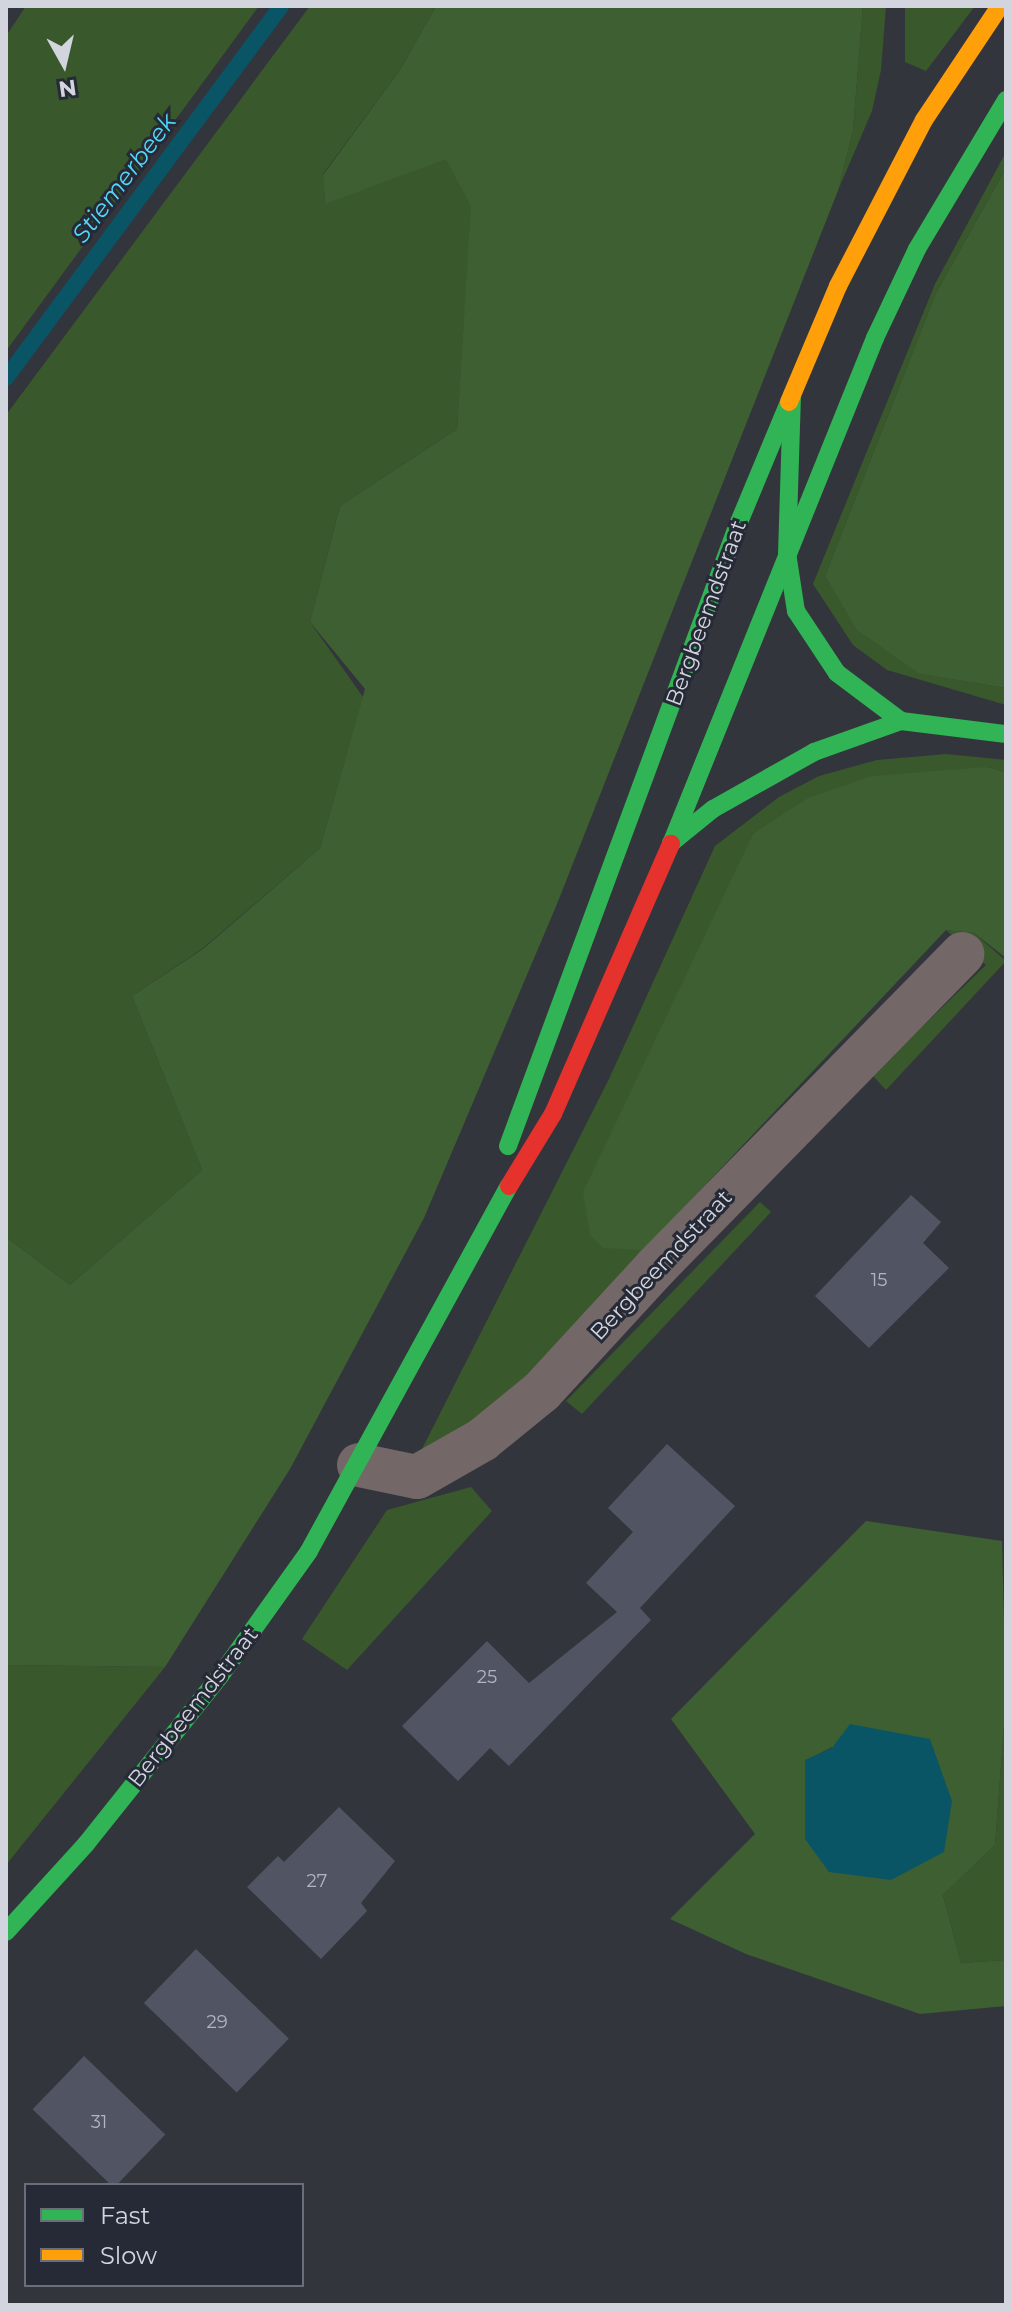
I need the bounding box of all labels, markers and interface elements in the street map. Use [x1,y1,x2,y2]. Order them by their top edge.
north arrow [24,24,104,104]
text: N [57,74,78,103]
water label: Stiemerbeek [66,108,182,248]
street label: Bergbeemdstraat [660,517,752,709]
street label: Bergbeemdstraat [585,1184,737,1346]
house number: 15 [871,1269,887,1291]
street label: Bergbeemdstraat [122,1622,264,1792]
house number: 25 [477,1666,497,1688]
house number: 27 [307,1870,327,1892]
house number: 29 [206,2011,228,2033]
house number: 31 [91,2111,107,2133]
legend [24,2183,304,2287]
text: Fast [100,2201,150,2230]
text: Slow [100,2241,157,2270]

